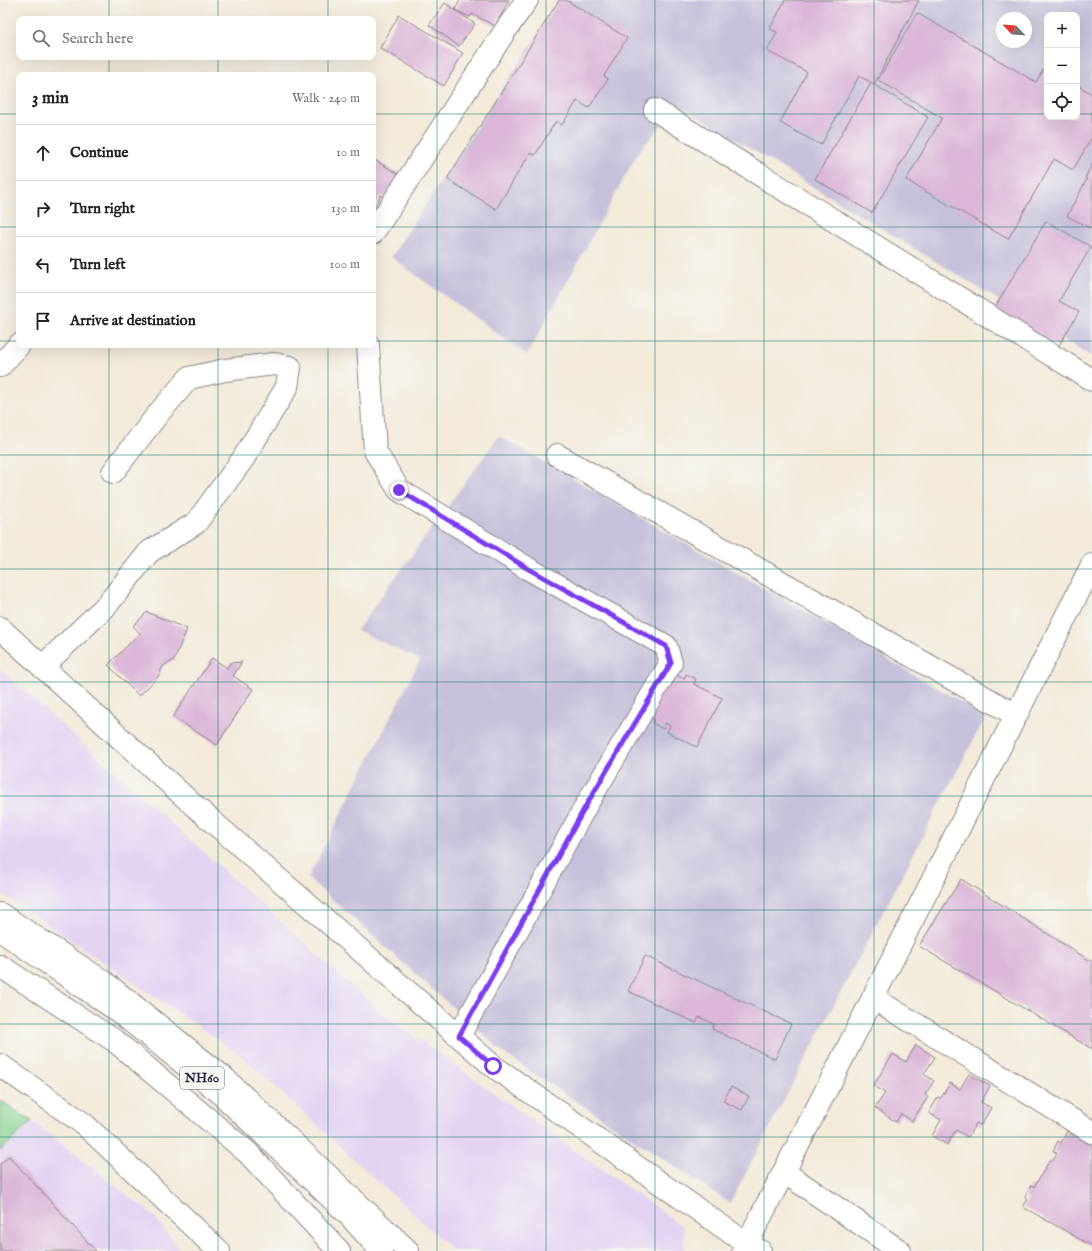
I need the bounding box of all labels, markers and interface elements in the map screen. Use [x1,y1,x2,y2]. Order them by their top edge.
north arrow [996,12,1032,48]
map controls [1044,12,1080,120]
button: + [1044,12,1080,48]
search box [16,16,376,60]
icon: search [30,27,52,49]
text: Search here [62,29,133,48]
button: − [1044,48,1080,84]
button: locate [1044,84,1080,120]
text: 3 min [32,88,69,109]
text: Walk · 240 m [292,90,360,107]
icon: ahead [32,142,54,164]
text: Continue [70,143,128,162]
text: 10 m [336,144,360,161]
icon: right [32,198,54,220]
text: Turn right [70,199,135,218]
text: 130 m [331,200,360,217]
icon: left [32,254,54,276]
text: Turn left [70,255,126,274]
text: 100 m [330,256,360,273]
icon: arrive [32,310,54,332]
text: Arrive at destination [70,311,196,330]
route end [390,481,408,499]
route start [484,1057,502,1075]
road number: NH60 [180,1067,224,1089]

